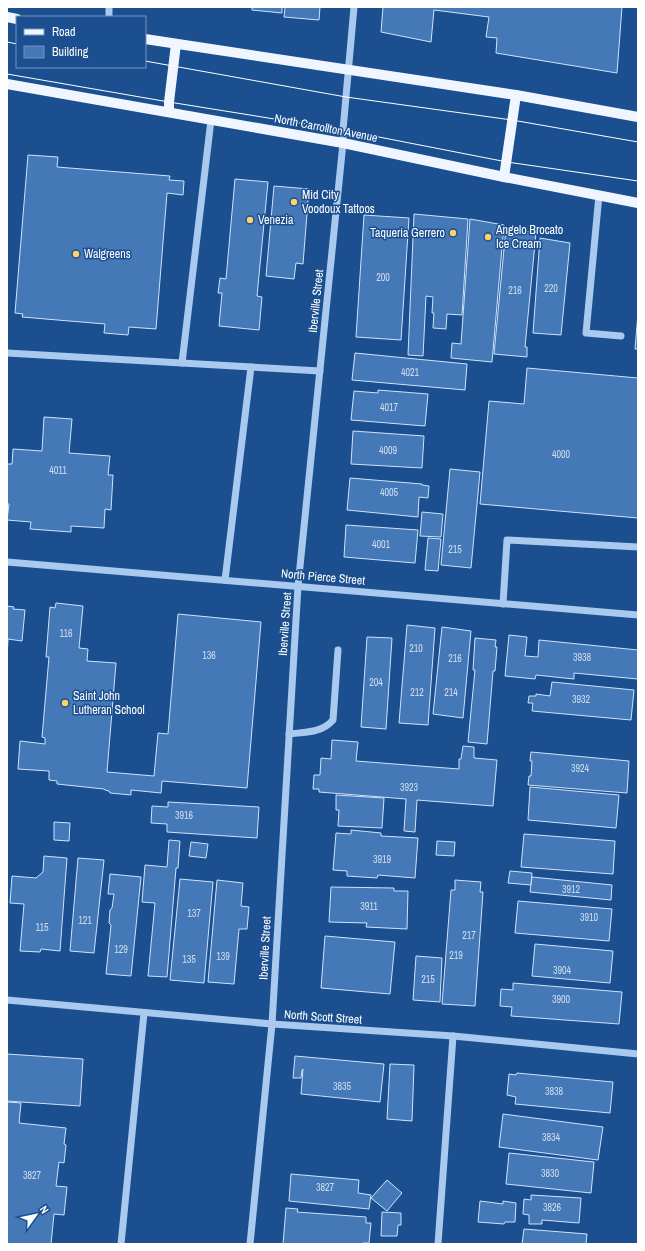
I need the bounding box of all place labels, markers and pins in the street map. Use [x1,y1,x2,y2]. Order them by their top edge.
place label: Mid City Voodoux Tattoos [302,187,375,217]
marker: Mid City Voodoux Tattoos [289,197,299,207]
place label: Venezia [258,212,294,228]
marker: Venezia [245,215,255,225]
place label: Angelo Brocato Ice Cream [495,222,563,252]
place label: Taqueria Gerrero [370,225,445,241]
marker: Taqueria Gerrero [448,228,458,238]
marker: Angelo Brocato Ice Cream [483,232,493,242]
place label: Walgreens [84,246,131,262]
marker: Walgreens [71,249,81,259]
place label: Saint John Lutheran School [73,688,145,718]
marker: Saint John Lutheran School [60,698,70,708]

